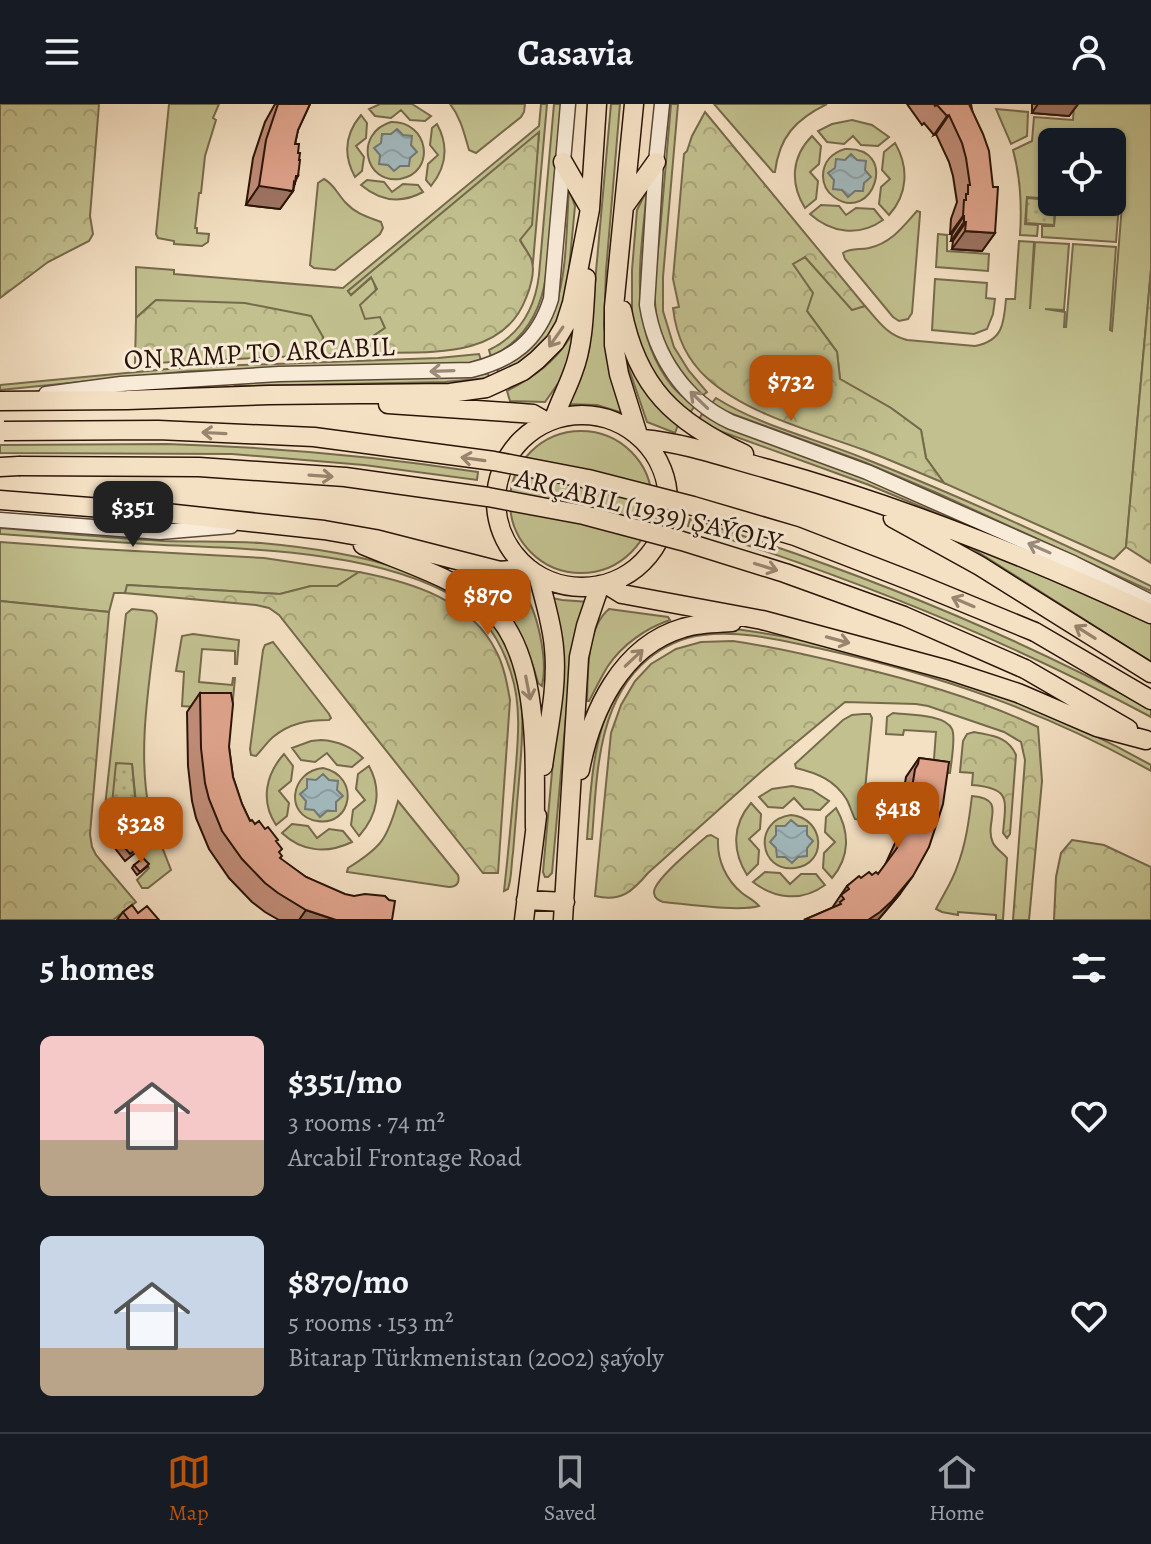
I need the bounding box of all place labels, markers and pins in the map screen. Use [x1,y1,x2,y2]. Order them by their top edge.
pin: $732 [744,355,838,423]
pin: $351 [86,481,180,549]
pin: $870 [441,569,535,637]
pin: $418 [851,782,945,850]
pin: $328 [94,797,188,865]

